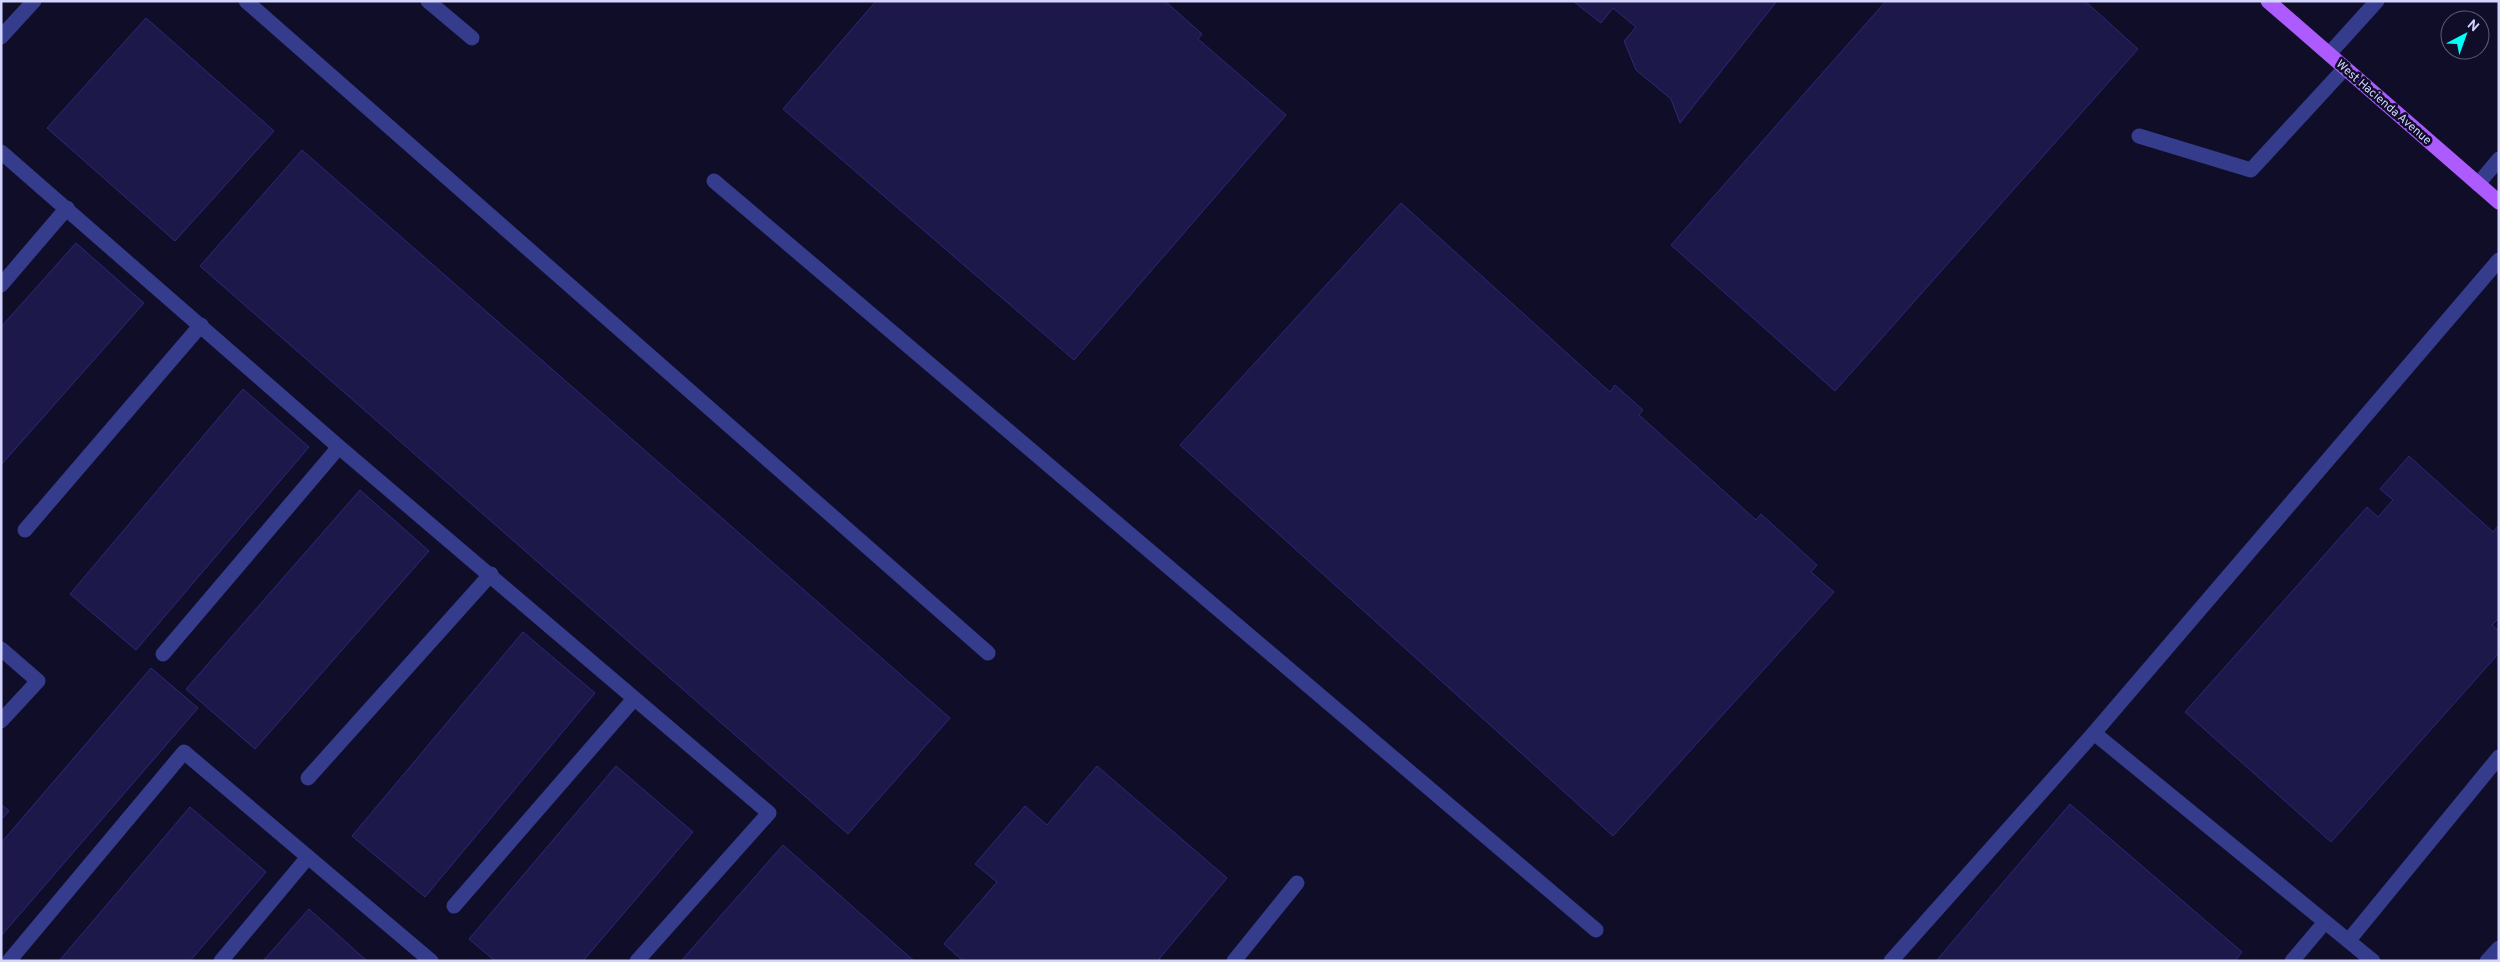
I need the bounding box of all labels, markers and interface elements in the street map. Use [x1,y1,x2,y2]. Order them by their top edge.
north arrow [2440,10,2490,60]
text: N [2463,17,2482,36]
street label: West Hacienda Avenue [2332,57,2434,149]

